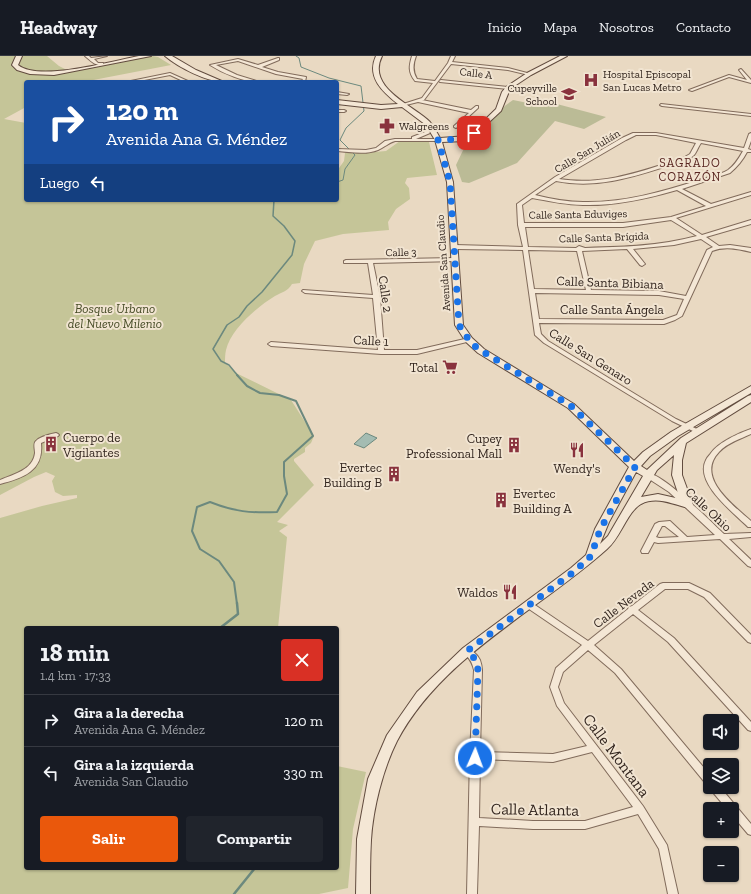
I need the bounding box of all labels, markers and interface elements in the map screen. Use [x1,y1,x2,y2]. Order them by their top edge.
text: Headway [20,16,97,39]
text: Inicio [488,19,522,36]
text: Mapa [544,19,577,36]
text: Nosotros [599,19,654,36]
text: Contacto [676,19,731,36]
street label: Calle A [459,65,494,82]
place label: Hospital Episcopal San Lucas Metro [603,68,691,94]
hospital icon: Hospital Episcopal San Lucas Metro [582,71,600,89]
place label: Cupeyville School [507,82,557,108]
school or university icon: Cupeyville School [560,85,578,103]
text: 120 m [106,94,178,127]
icon: right [40,96,92,148]
pin [457,116,491,150]
pharmacy icon: Walgreens [378,117,396,135]
place label: Walgreens [399,120,449,133]
icon: arrive [463,122,485,144]
street label: Calle San Julián [552,126,623,176]
text: Avenida Ana G. Méndez [106,128,287,150]
district label: SAGRADO CORAZÓN [659,156,721,184]
icon: left [87,172,109,194]
text: Luego [40,174,79,192]
street label: Calle Santa Eduviges [529,207,628,222]
street label: Avenida San Claudio [434,214,453,312]
street label: Calle Santa Brígida [559,229,650,246]
street label: Calle 3 [385,246,417,259]
street label: Calle Santa Bibiana [556,273,665,292]
street label: Calle 2 [375,275,396,314]
park label: Bosque Urbano del Nuevo Milenio [68,301,162,331]
street label: Calle Santa Ángela [560,302,665,317]
street label: Calle San Genaro [546,325,635,388]
street label: Calle 1 [353,332,389,349]
supermarket icon: Total [441,358,459,376]
place label: Total [410,360,439,375]
place label: Cuerpo de Vigilantes [62,430,120,460]
place label: Cupey Professional Mall [406,431,503,461]
building icon: Cuerpo de Vigilantes [42,435,60,453]
building icon: Cupey Professional Mall [505,436,523,454]
restaurant icon: Wendy's [568,441,586,459]
place label: Evertec Building B [324,460,382,490]
place label: Wendy's [554,461,601,476]
building icon: Evertec Building B [385,465,403,483]
street label: Calle Ohio [682,484,735,535]
place label: Evertec Building A [513,486,572,516]
building icon: Evertec Building A [492,491,510,509]
street label: Calle Nevada [590,575,657,631]
restaurant icon: Waldos [501,583,519,601]
place label: Waldos [457,585,498,600]
text: 18 min [40,638,110,667]
button: close [281,639,323,681]
text: 1.4 km · 17:33 [40,668,111,683]
text: Gira a la derecha [74,704,184,722]
icon: right [40,710,62,732]
street label: Calle Montana [579,710,654,801]
text: 120 m [285,712,323,730]
map controls [703,714,739,882]
button: sound [703,714,739,750]
text: Avenida Ana G. Méndez [74,722,205,737]
position arrow [454,737,496,779]
text: Gira a la izquierda [74,756,194,774]
button: layers [703,758,739,794]
icon: left [40,762,62,784]
text: 330 m [283,764,323,782]
text: Avenida San Claudio [74,774,188,789]
street label: Calle Atlanta [491,799,580,820]
button: + [703,802,739,838]
button: Salir [40,816,178,862]
button: Compartir [186,816,323,862]
button: − [703,846,739,882]

